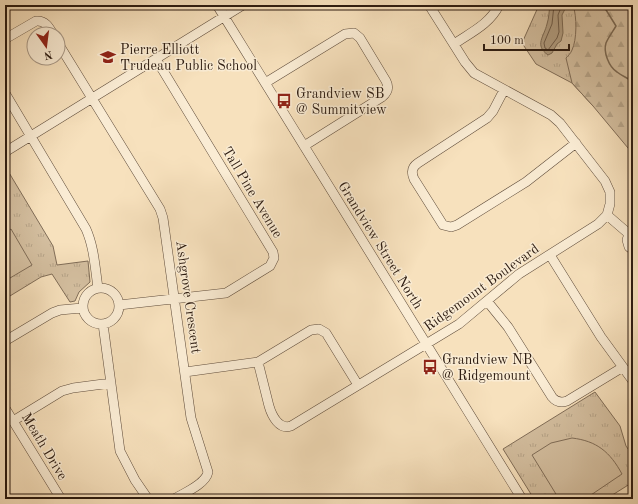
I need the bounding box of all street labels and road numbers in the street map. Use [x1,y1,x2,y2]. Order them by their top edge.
street label: Tall Pine Avenue [220,145,285,240]
street label: Grandview Street North [335,179,425,312]
street label: Ashgrove Crescent [173,240,203,355]
street label: Ridgemount Boulevard [422,242,542,334]
street label: Meath Drive [19,411,69,482]

